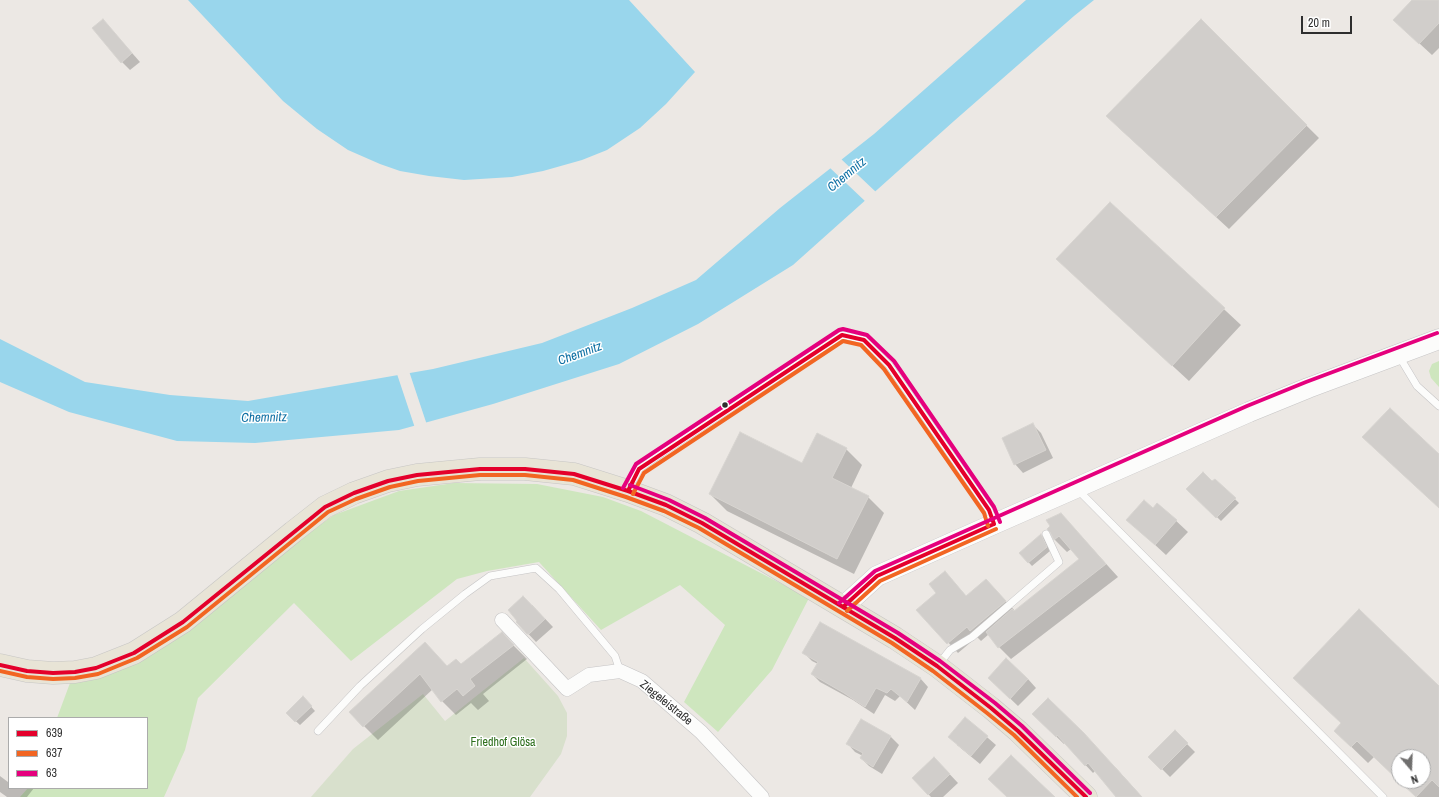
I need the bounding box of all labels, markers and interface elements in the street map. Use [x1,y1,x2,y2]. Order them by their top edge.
scale bar [1303,8,1354,34]
text: 20 m [1308,15,1330,31]
water label: Chemnitz [825,154,869,196]
water label: Chemnitz [556,339,604,369]
unlabelled marker [720,400,730,410]
water label: Chemnitz [241,410,287,426]
street label: Ziegeleistraße [637,677,695,729]
legend [8,717,148,789]
text: 639 [46,725,62,741]
park label: Friedhof Glösa [470,736,536,750]
text: 637 [46,745,62,761]
north arrow [1391,749,1431,789]
text: 63 [46,765,57,781]
text: N [1409,772,1420,787]

